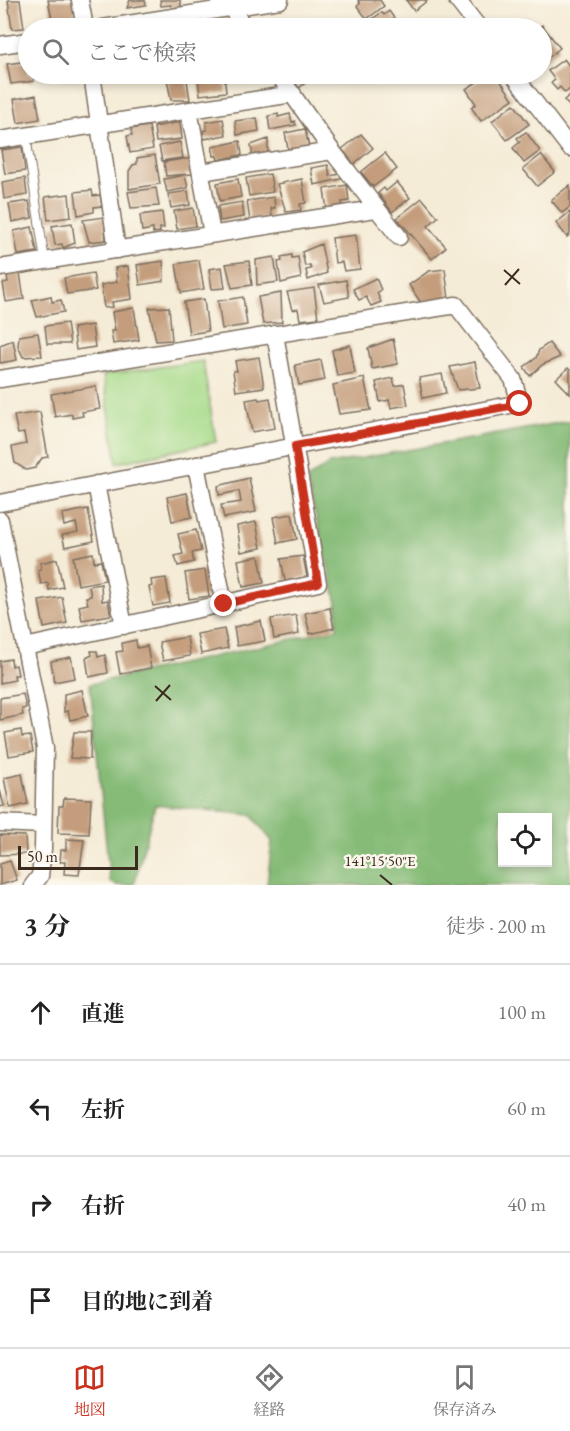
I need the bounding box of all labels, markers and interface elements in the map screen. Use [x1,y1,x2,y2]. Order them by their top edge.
search box [18,18,552,84]
icon: search [39,35,72,68]
text: ここで検索 [87,38,197,67]
route start [506,390,532,416]
route end [210,590,236,616]
map controls [498,813,552,867]
button: locate [498,813,552,867]
scale bar [18,843,138,870]
text: 50 m [27,846,58,867]
text: 141°15'50"E [344,851,416,870]
text: 3 分 [24,909,70,943]
text: 徒歩 · 200 m [446,913,546,939]
icon: ahead [24,996,57,1029]
text: 直進 [81,999,125,1028]
text: 100 m [498,999,546,1025]
icon: left [24,1092,57,1125]
text: 左折 [81,1095,125,1124]
text: 60 m [507,1095,546,1121]
icon: right [24,1188,57,1221]
text: 右折 [81,1191,125,1220]
text: 40 m [507,1191,546,1217]
icon: arrive [24,1284,57,1317]
text: 目的地に到着 [81,1287,213,1316]
tab: 地図 [73,1361,106,1420]
tab: 経路 [253,1361,286,1420]
tab: 保存済み [433,1361,497,1420]

